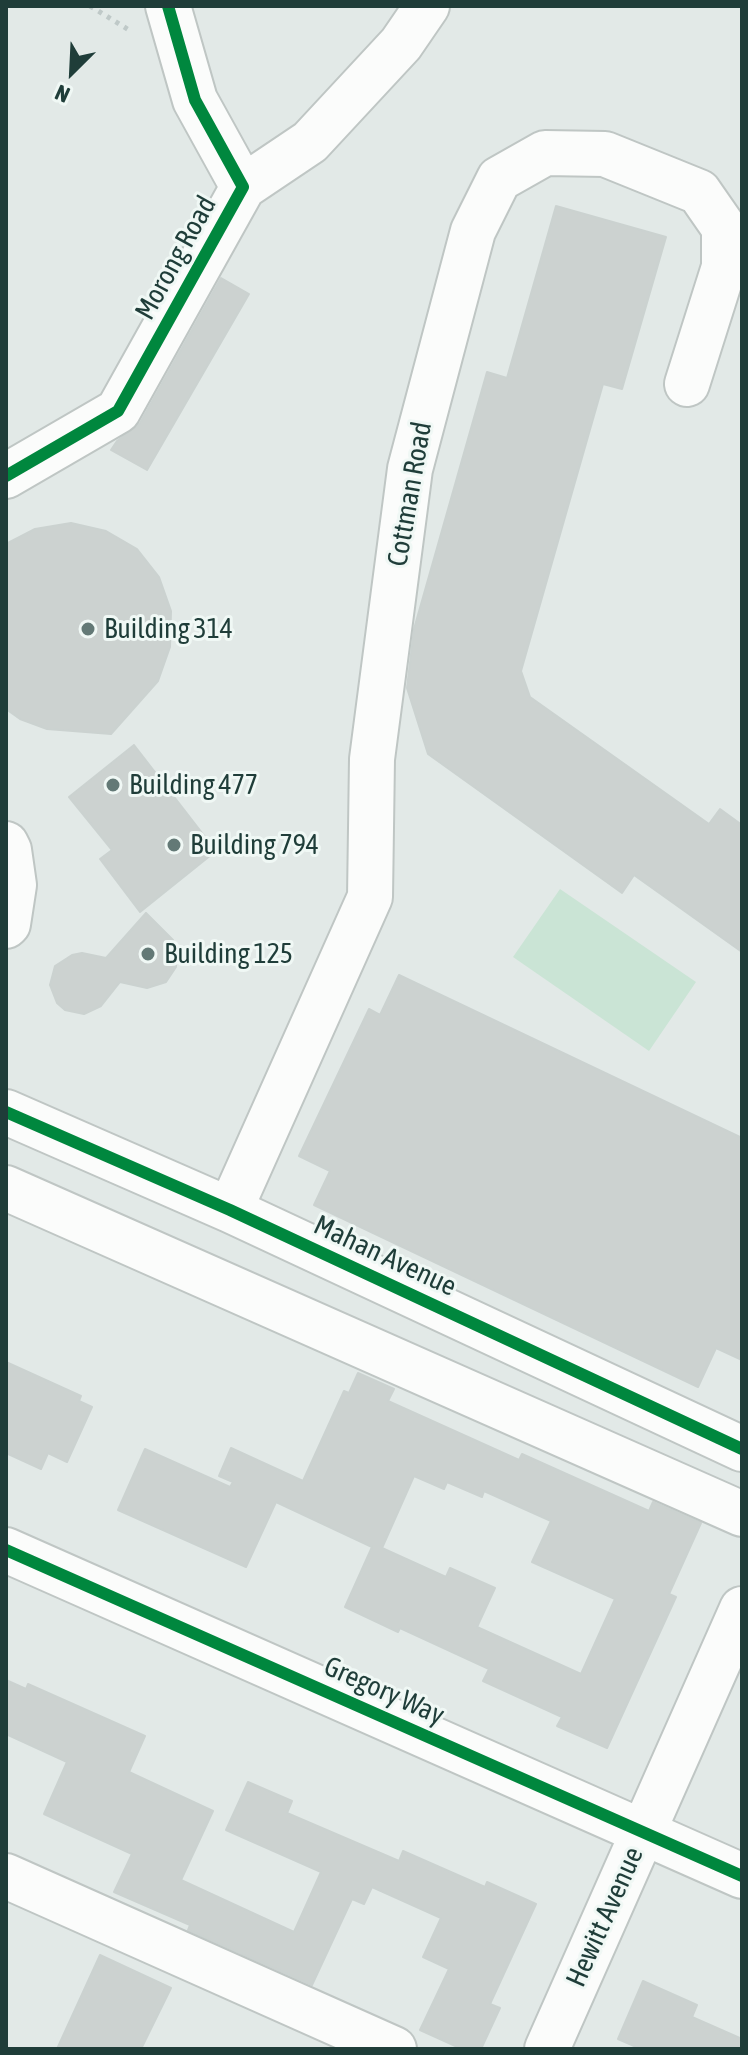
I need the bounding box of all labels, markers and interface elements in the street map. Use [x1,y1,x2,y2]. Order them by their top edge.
north arrow [32,32,112,112]
text: N [51,79,73,108]
street label: Morong Road [128,190,224,326]
street label: Cottman Road [381,419,439,569]
place label: Building 314 [104,612,233,646]
marker: Building 314 [79,620,97,638]
place label: Building 477 [129,768,258,802]
marker: Building 477 [104,776,122,794]
place label: Building 794 [190,828,319,862]
marker: Building 794 [165,836,183,854]
place label: Building 125 [164,937,293,971]
marker: Building 125 [139,945,157,963]
street label: Mahan Avenue [308,1208,462,1304]
street label: Gregory Way [319,1650,449,1732]
street label: Hewitt Avenue [559,1842,651,1992]

